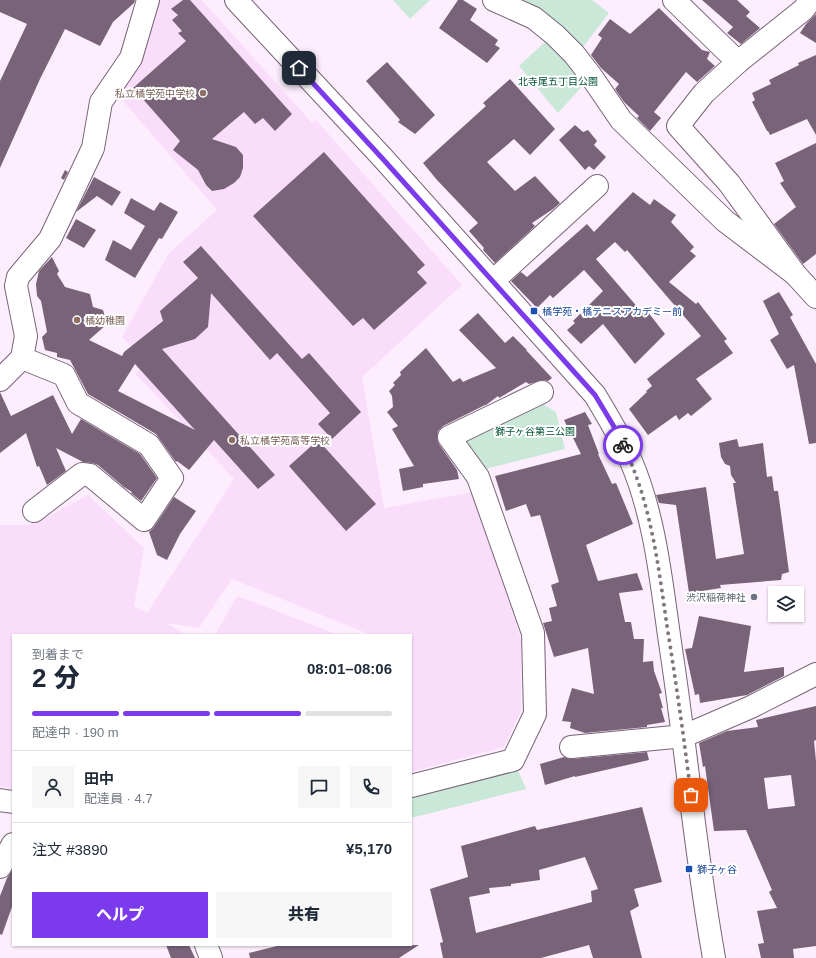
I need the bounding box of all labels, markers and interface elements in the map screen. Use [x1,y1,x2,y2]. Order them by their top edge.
pin [282,51,316,85]
icon: home [288,57,310,79]
park label: 北寺尾五丁目公園 [518,76,598,87]
place label: 私立橘学苑中学校 [115,88,195,99]
marker: 私立橘学苑中学校 [198,88,208,98]
marker: 橘学苑・橘テニスアカデミー前 [529,306,539,316]
place label: 橘学苑・橘テニスアカデミー前 [542,306,682,317]
marker: 橘幼稚園 [72,315,82,325]
place label: 橘幼稚園 [85,315,125,326]
courier [603,425,643,465]
park label: 獅子ヶ谷第三公園 [495,426,575,437]
icon: bike [612,434,634,456]
marker: 私立橘学苑高等学校 [227,435,237,445]
place label: 私立橘学苑高等学校 [240,435,330,446]
map controls [768,586,804,622]
button: layers [768,586,804,622]
place label: 渋沢稲荷神社 [686,592,746,603]
marker: 渋沢稲荷神社 [749,592,759,602]
text: 到着まで [32,647,84,662]
text: 08:01–08:06 [307,660,392,677]
text: 2 分 [32,663,80,693]
text: 配達中 · 190 m [32,725,119,740]
button: person [32,766,74,808]
button: chat [298,766,340,808]
button: phone [350,766,392,808]
text: 田中 [84,770,114,787]
pin [674,778,708,812]
icon: bag [680,784,702,806]
text: 配達員 · 4.7 [84,791,153,806]
text: ¥5,170 [346,840,392,857]
text: 注文 #3890 [32,841,108,858]
marker: 獅子ヶ谷 [684,864,694,874]
place label: 獅子ヶ谷 [697,864,737,875]
button: ヘルプ [32,892,208,938]
button: 共有 [216,892,392,938]

